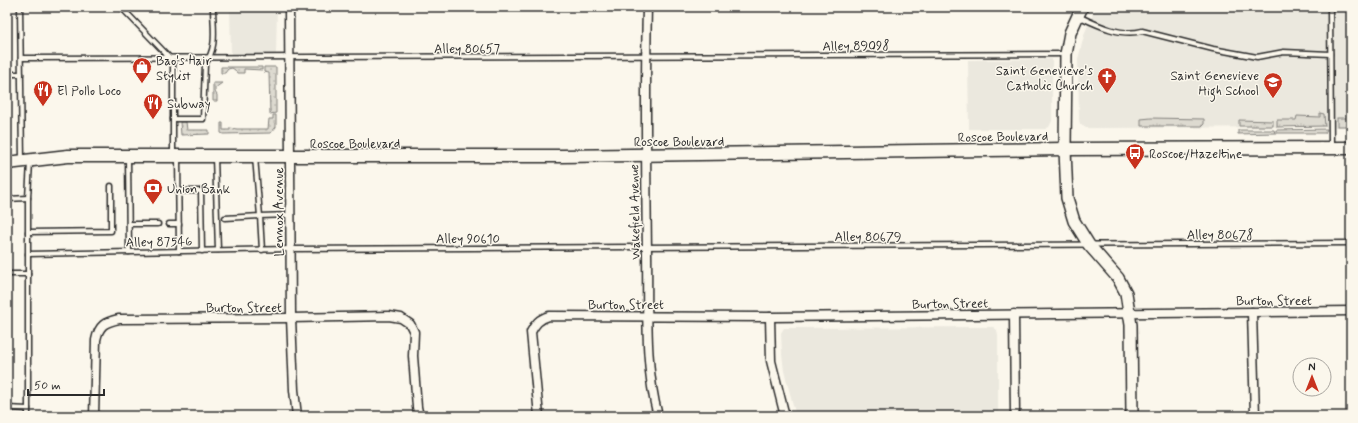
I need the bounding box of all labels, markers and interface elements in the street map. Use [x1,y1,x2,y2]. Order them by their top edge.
street label: Alley 89098 [822,37,890,56]
street label: Alley 80657 [434,41,500,58]
place label: Bao's Hair Stylist [156,53,212,85]
shop icon: Bao's Hair Stylist [131,56,153,84]
place label: Saint Genevieve's Catholic Church [996,63,1093,95]
church icon: Saint Genevieve's Catholic Church [1096,66,1118,94]
place label: Saint Genevieve High School [1170,68,1259,102]
school or university icon: Saint Genevieve High School [1262,71,1284,99]
restaurant icon: El Pollo Loco [32,79,54,107]
place label: El Pollo Loco [57,83,121,100]
restaurant icon: Subway [142,92,164,120]
place label: Subway [167,96,211,113]
street label: Roscoe Boulevard [958,128,1048,147]
street label: Roscoe Boulevard [634,134,724,151]
street label: Roscoe Boulevard [310,136,400,153]
bus stop icon: Roscoe/Hazeltine [1124,142,1146,170]
place label: Roscoe/Hazeltine [1149,146,1242,163]
street label: Wakefield Avenue [626,164,645,260]
street label: Lennox Avenue [271,167,288,257]
bank icon: Union Bank [142,177,164,205]
place label: Union Bank [167,181,231,198]
street label: Alley 80678 [1187,227,1253,244]
street label: Alley 80679 [834,229,902,246]
street label: Alley 90610 [436,231,500,248]
street label: Alley 87546 [126,233,192,252]
street label: Burton Street [1236,293,1312,310]
street label: Burton Street [912,295,988,314]
street label: Burton Street [588,297,664,314]
street label: Burton Street [206,300,282,317]
north arrow [1292,357,1332,397]
text: N [1308,361,1316,375]
scale bar [28,371,104,397]
text: 50 m [34,378,61,394]

